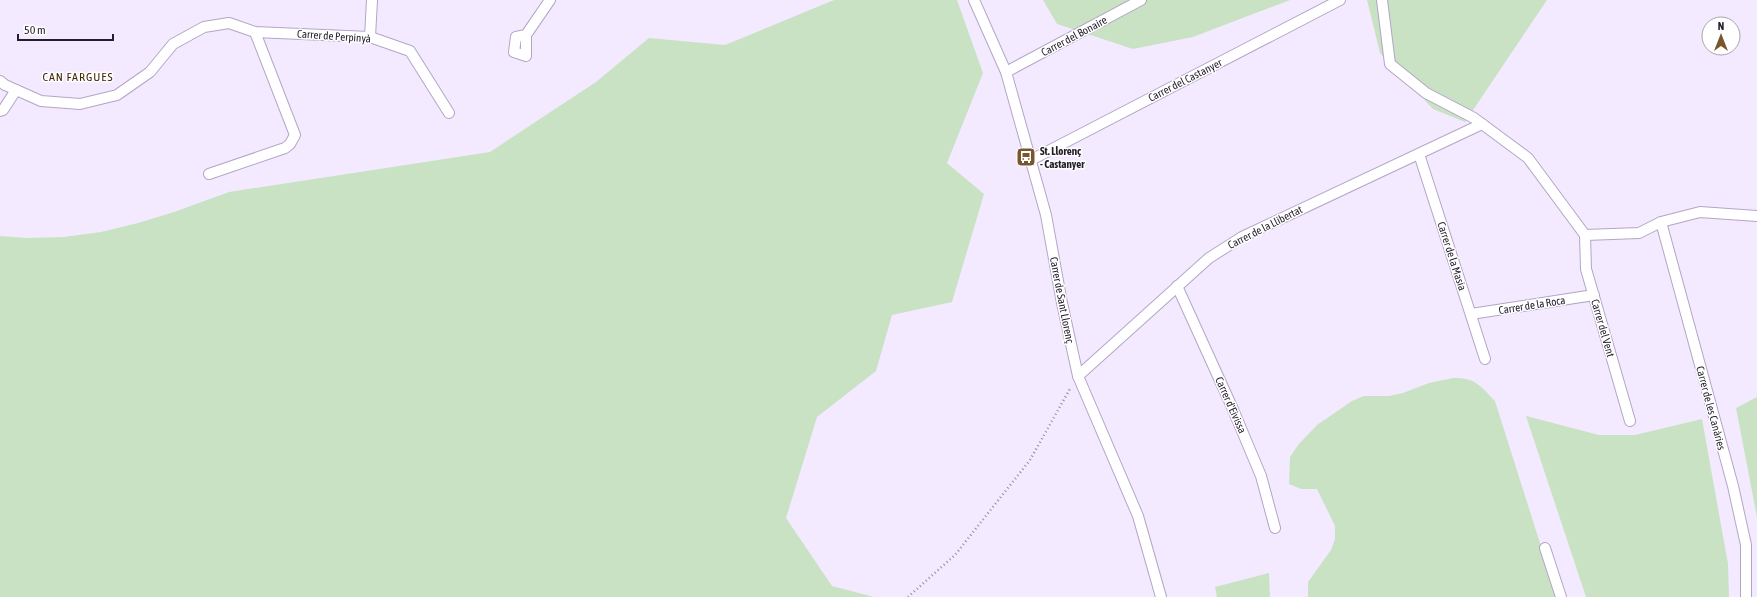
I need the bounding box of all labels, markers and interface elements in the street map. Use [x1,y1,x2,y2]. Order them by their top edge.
street label: Carrer del Bonaire [1039,14,1109,58]
scale bar [18,16,113,42]
north arrow [1701,16,1741,56]
text: N [1718,20,1724,32]
text: 50 m [24,23,46,37]
street label: Carrer de Perpinyà [297,27,371,45]
street label: Carrer del Castanyer [1146,56,1225,104]
district label: CAN FARGUES [43,70,113,84]
place label: St. Llorenç - Castanyer [1040,145,1085,170]
bus stop icon: St. Llorenç - Castanyer [1015,146,1037,168]
street label: Carrer de la Llibertat [1226,203,1304,251]
street label: Carrer de la Masia [1435,220,1469,292]
street label: Carrer de Sant Llorenç [1048,256,1076,345]
street label: Carrer de la Roca [1498,294,1566,316]
street label: Carrer del Vent [1589,298,1617,358]
street label: Carrer de les Canàries [1694,365,1728,451]
street label: Carrer d'Eivissa [1213,375,1249,435]

